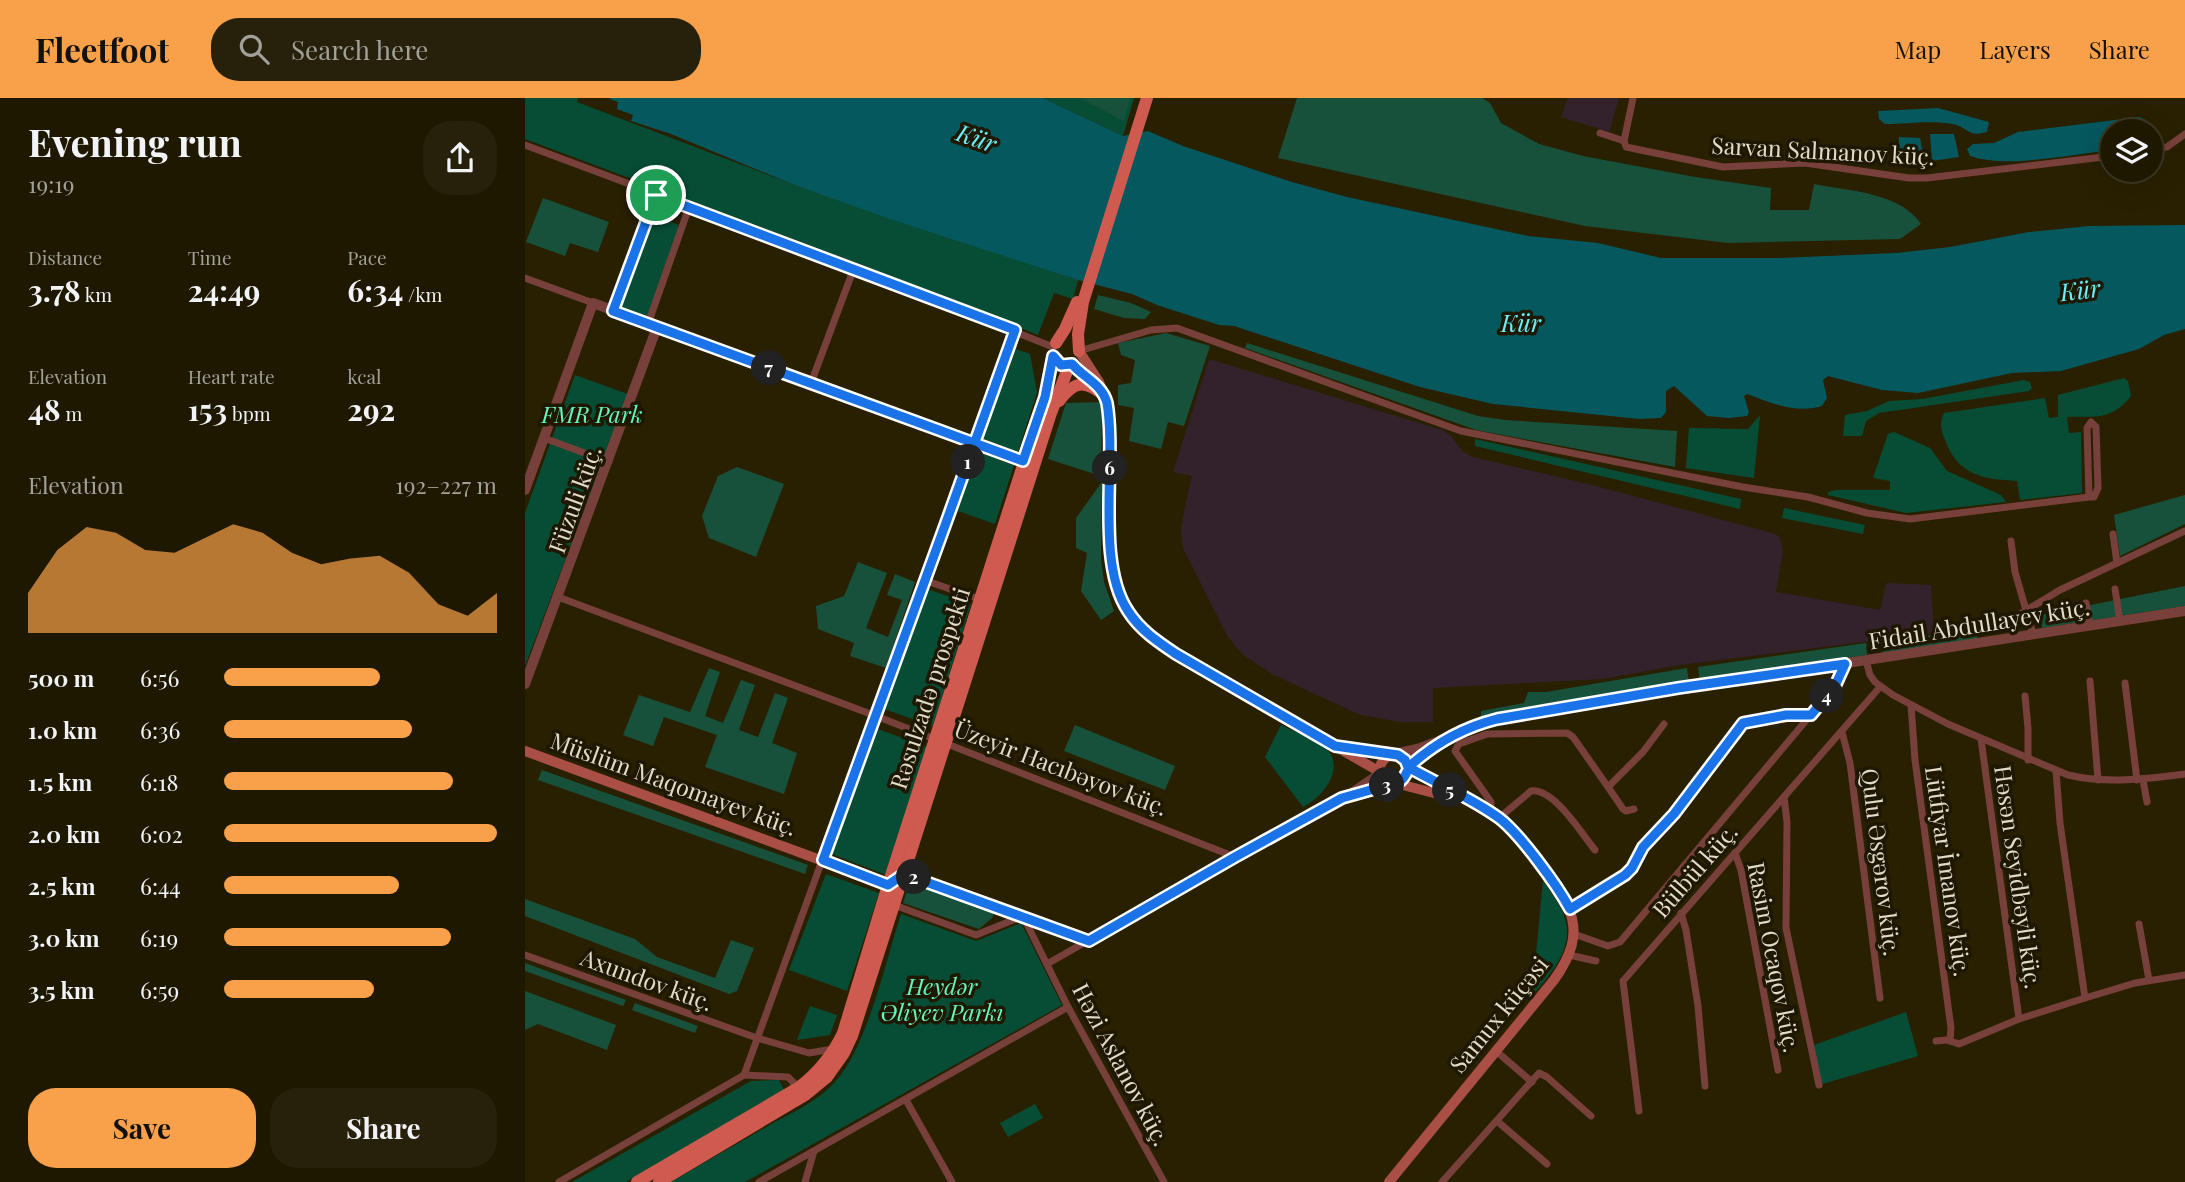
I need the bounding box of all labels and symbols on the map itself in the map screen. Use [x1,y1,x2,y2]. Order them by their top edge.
water label: Kür [952,115,1002,159]
street label: Sarvan Salmanov küç. [1711,129,1935,171]
pin [626,165,686,225]
water label: Kür [2057,271,2103,307]
water label: Kür [1500,306,1542,338]
pin: 7 [751,350,787,386]
park label: FMR Park [540,398,643,429]
street label: Füzuli küç. [540,441,608,557]
pin: 1 [951,444,985,480]
pin: 6 [1093,450,1127,486]
street label: Rəsulzadə prospekti [882,583,976,793]
street label: Fidail Abdullayev küç. [1866,590,2092,656]
pin: 4 [1809,678,1845,714]
street label: Üzeyir Hacıbəyov küç. [950,712,1172,822]
street label: Müslüm Maqomayev küç. [547,724,801,842]
street label: Həsən Seyidbəyli küç. [1988,763,2050,991]
street label: Lütfiyar İmanov küç. [1919,764,1979,978]
street label: Qulu Əsgərov küç. [1855,766,1909,958]
pin: 3 [1369,768,1405,802]
pin: 5 [1433,772,1467,808]
street label: Bülbül küç. [1645,816,1743,924]
street label: Rasim Ocaqov küç. [1741,859,1809,1055]
pin: 2 [897,860,931,894]
street label: Axundov küç. [576,940,717,1017]
street label: Samux küçəsi [1442,949,1555,1079]
park label: Heydər Əliyev Parkı [880,970,1004,1027]
street label: Həzi Aslanov küç. [1066,977,1178,1151]

